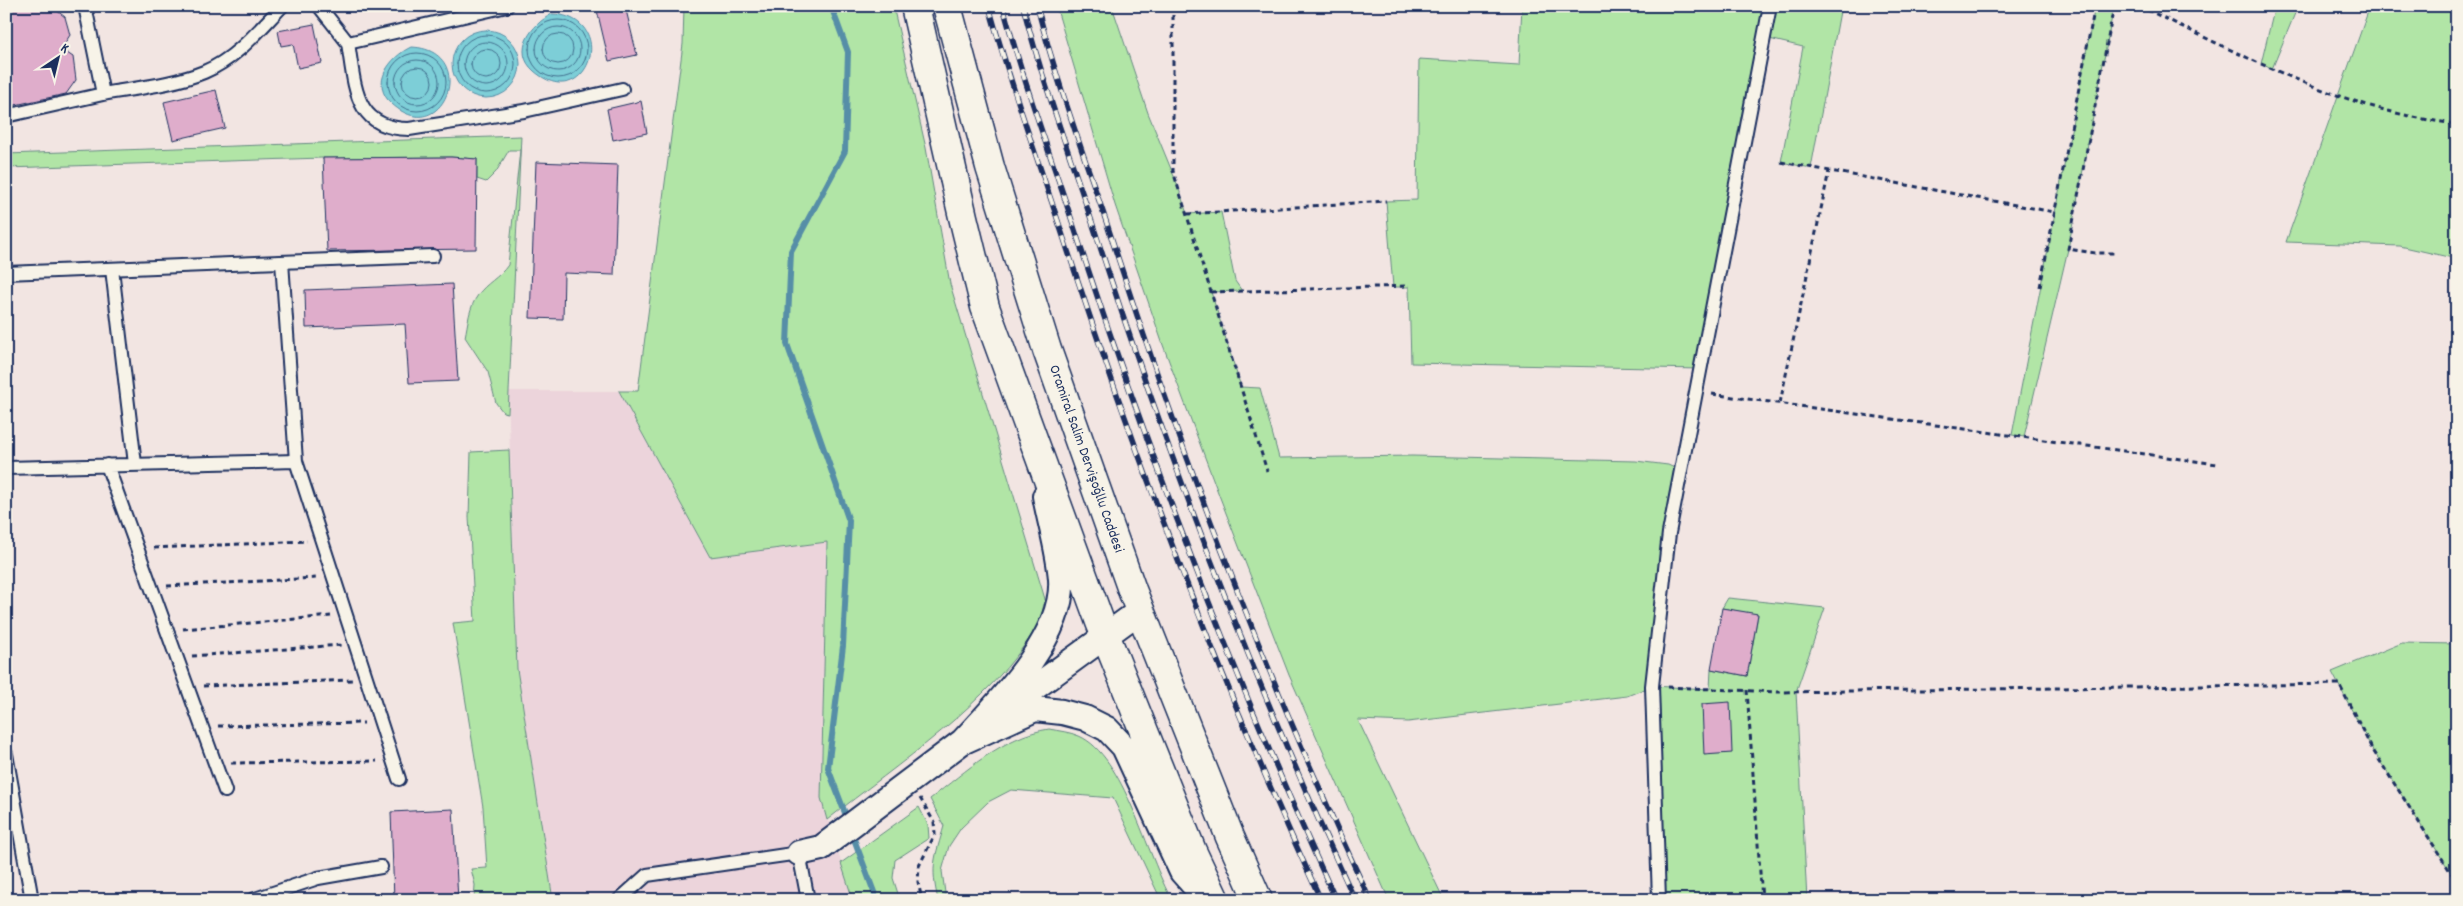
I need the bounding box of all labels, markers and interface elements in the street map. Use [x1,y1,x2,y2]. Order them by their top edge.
north arrow [32,32,82,82]
text: K [56,39,73,59]
street label: Oramiral Salim Dervişoğllu Caddesi [1042,362,1129,556]

